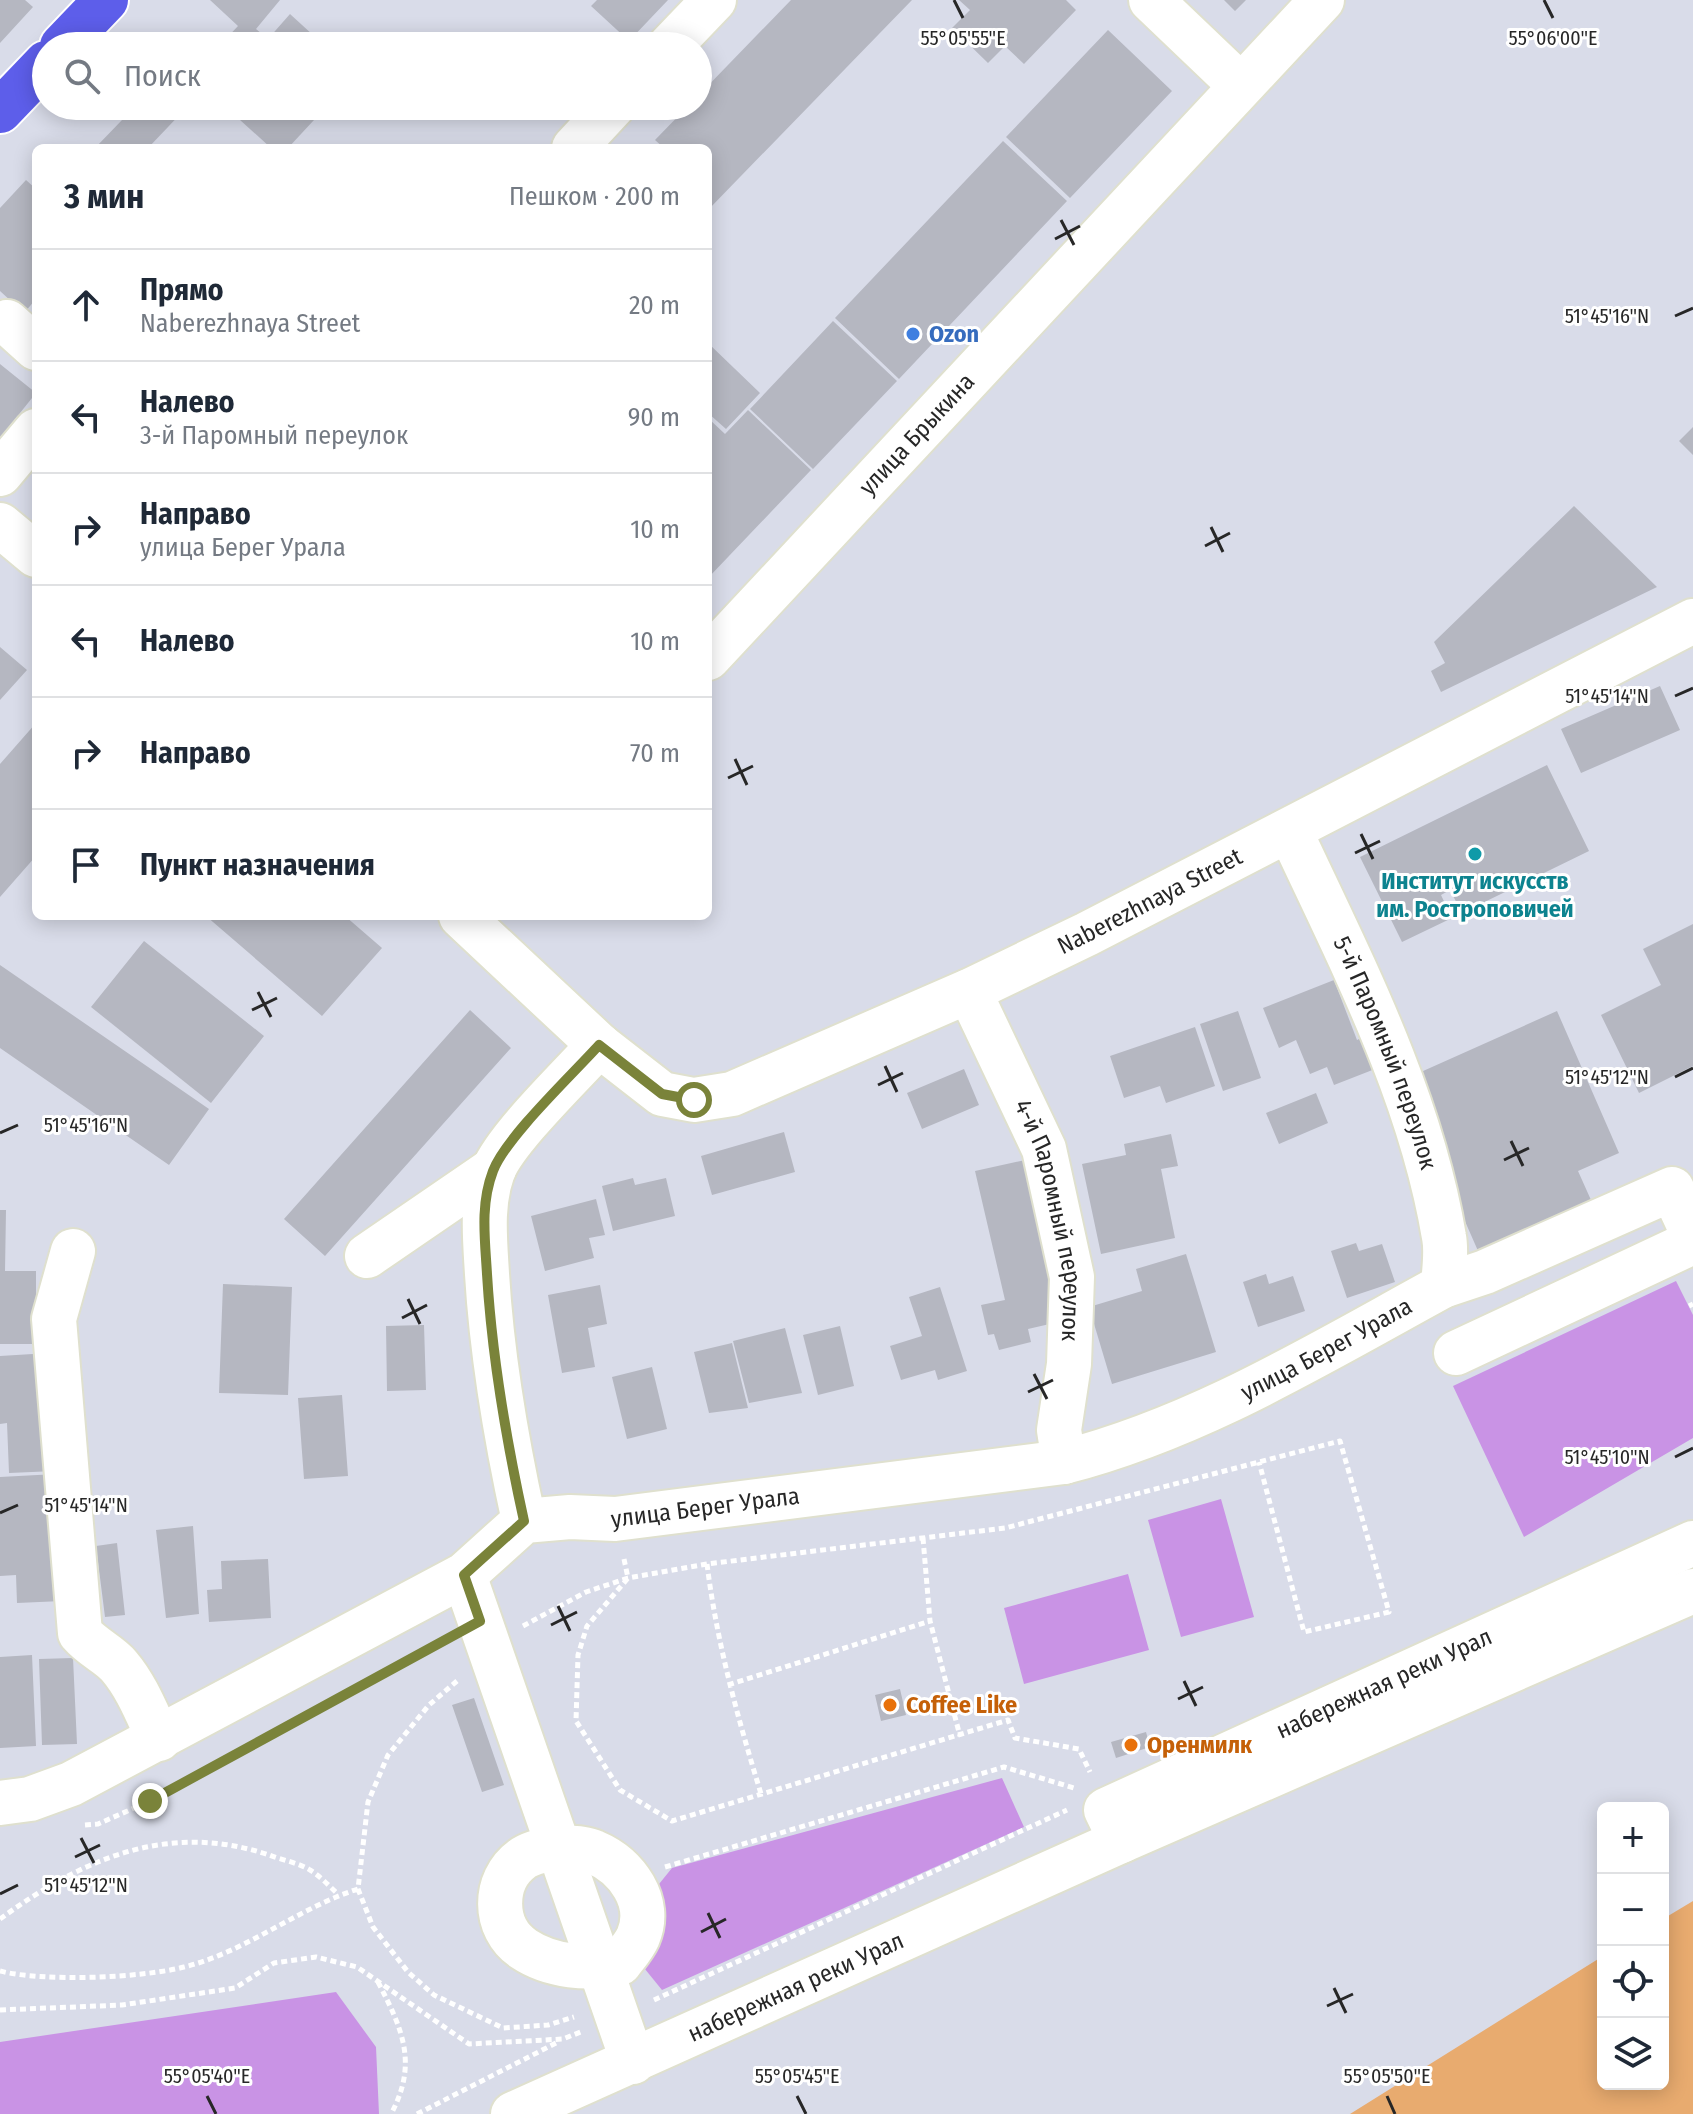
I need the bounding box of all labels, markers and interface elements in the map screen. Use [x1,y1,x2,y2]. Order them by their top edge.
text: 55°05'55"E [920,26,1006,50]
text: 55°06'00"E [1509,26,1597,50]
search box [32,32,712,120]
icon: search [60,54,104,98]
text: Поиск [124,58,201,94]
text: 3 мин [64,176,144,217]
text: Пешком · 200 m [509,181,680,212]
text: Прямо [140,272,224,308]
icon: ahead [64,283,108,327]
text: 20 m [629,290,680,321]
text: 51°45'16"N [1565,304,1649,328]
text: Naberezhnaya Street [140,308,360,339]
place label: Ozon [929,320,979,348]
marker: Ozon [904,325,922,343]
street label: улица Брыкина [853,368,980,501]
text: Налево [140,384,235,420]
icon: left [64,395,108,439]
text: 90 m [628,402,680,433]
text: 3-й Паромный переулок [140,420,408,451]
text: Направо [140,496,251,532]
icon: right [64,507,108,551]
text: 10 m [630,514,680,545]
text: улица Берег Урала [140,532,346,563]
icon: left [64,619,108,663]
text: Налево [140,623,235,659]
text: 10 m [630,626,680,657]
text: 51°45'14"N [1565,684,1649,708]
icon: right [64,731,108,775]
text: Направо [140,735,251,771]
text: 70 m [630,738,680,769]
street label: Naberezhnaya Street [1053,842,1247,960]
icon: arrive [64,843,108,887]
marker: Институт искусств им. Ростроповичей [1466,845,1484,863]
text: Пункт назначения [140,847,375,883]
place label: Институт искусств им. Ростроповичей [1376,867,1574,923]
street label: 5-й Паромный переулок [1328,932,1443,1173]
text: 51°45'12"N [1565,1065,1649,1089]
route start [676,1082,712,1118]
street label: 4-й Паромный переулок [1009,1095,1087,1342]
text: 51°45'16"N [44,1113,128,1137]
street label: улица Берег Урала [1236,1292,1417,1406]
text: 51°45'10"N [1564,1445,1650,1469]
street label: улица Берег Урала [609,1482,801,1533]
text: 51°45'14"N [44,1493,128,1517]
street label: набережная реки Урал [1272,1622,1496,1745]
place label: Coffee Like [906,1691,1017,1719]
marker: Coffee Like [881,1696,899,1714]
place label: Оренмилк [1147,1731,1253,1759]
marker: Оренмилк [1122,1736,1140,1754]
route end [132,1783,168,1819]
map controls [1597,1802,1669,2090]
button: + [1597,1802,1669,1874]
text: 51°45'12"N [44,1873,128,1897]
button: − [1597,1874,1669,1946]
street label: набережная реки Урал [684,1926,908,2048]
button: locate [1597,1946,1669,2018]
button: layers [1597,2018,1669,2090]
text: 55°05'40"E [164,2064,250,2088]
text: 55°05'45"E [755,2064,839,2088]
text: 55°05'50"E [1344,2064,1430,2088]

